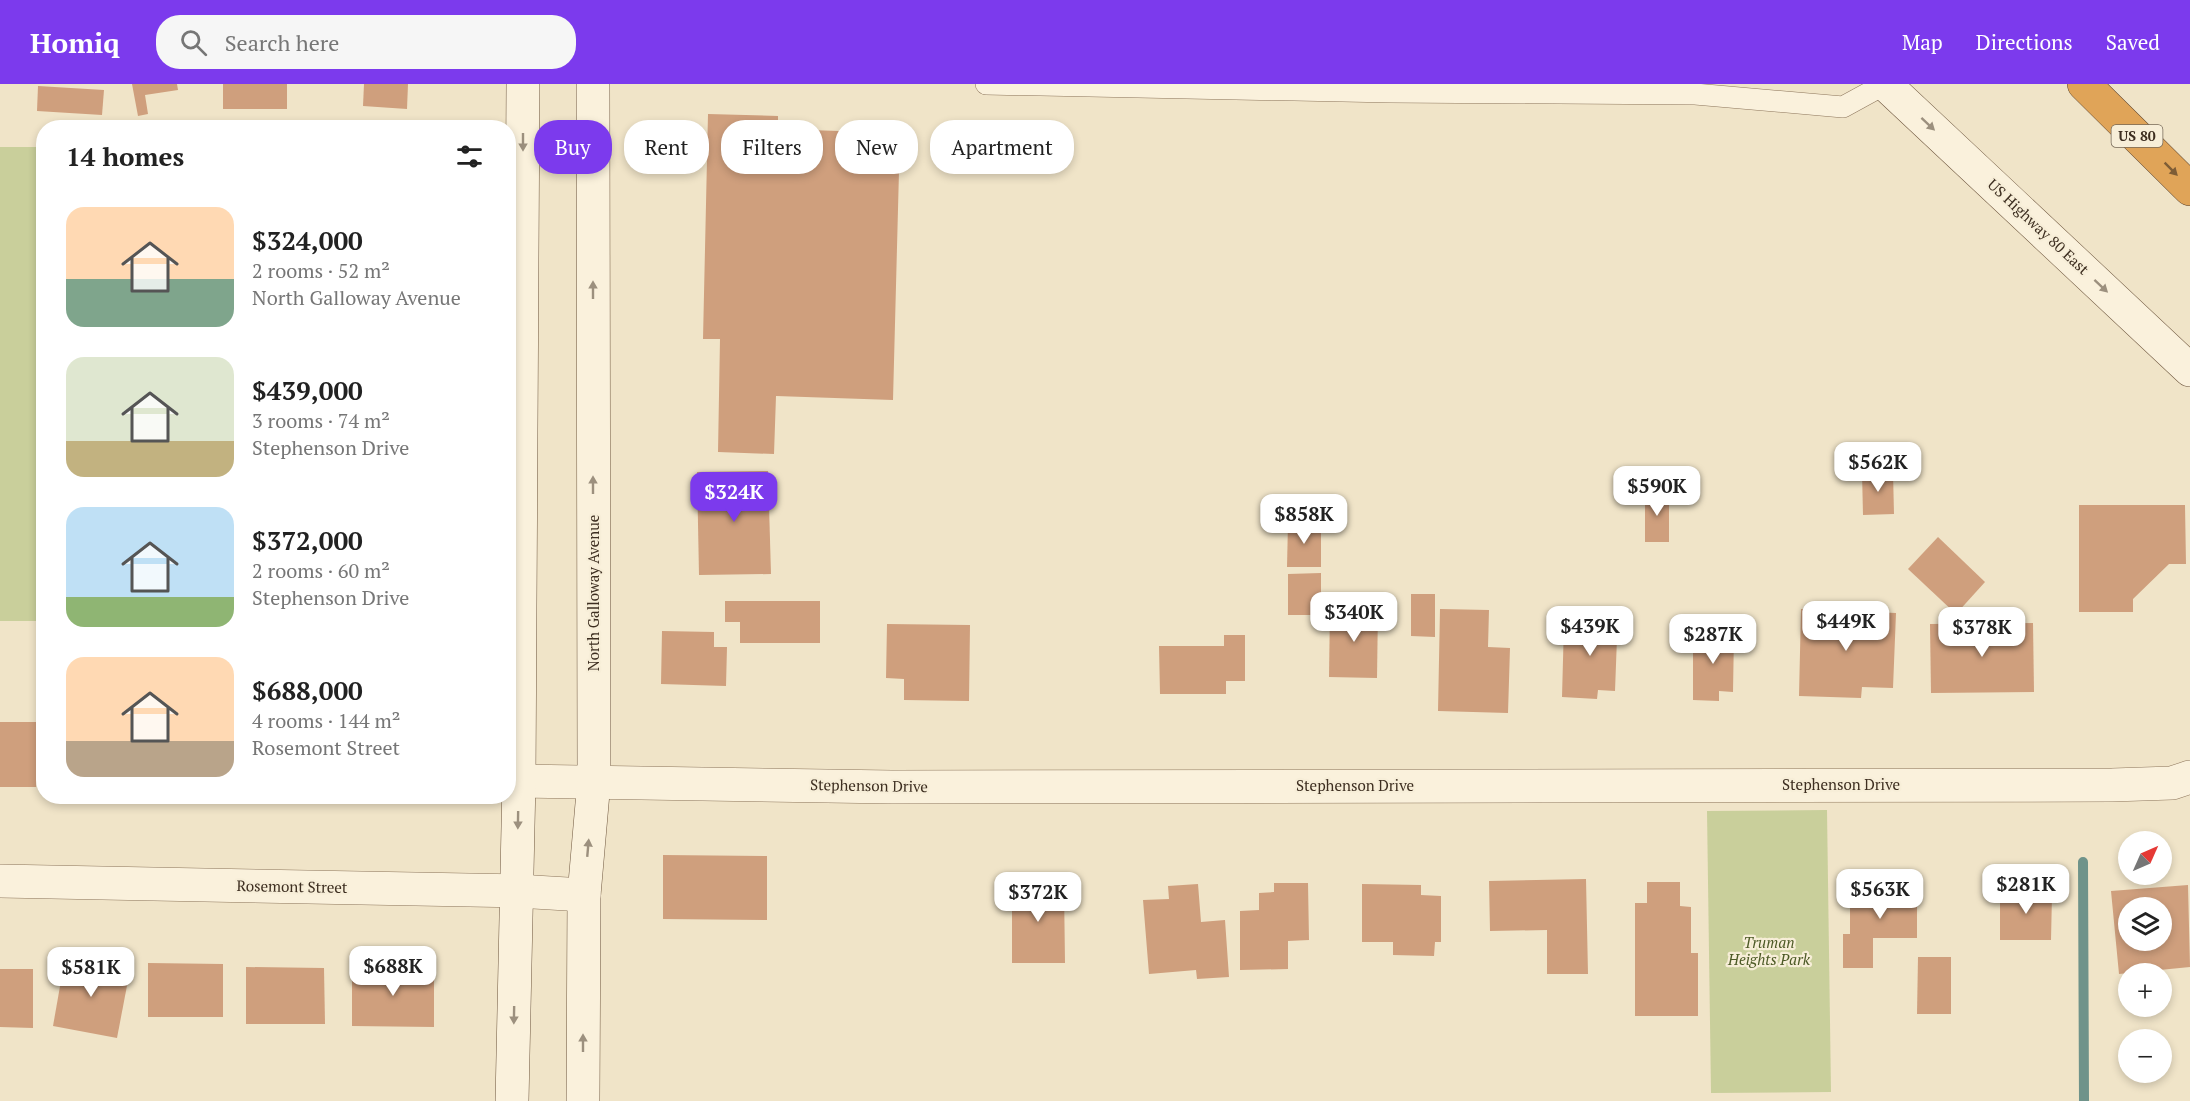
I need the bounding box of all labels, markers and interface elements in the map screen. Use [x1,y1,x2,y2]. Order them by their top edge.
search box [156,15,576,69]
text: Homiq [30,24,120,61]
icon: search [177,26,210,59]
text: Search here [225,28,339,57]
text: Map [1902,28,1943,56]
text: Directions [1976,28,2073,56]
text: Saved [2106,28,2160,56]
one-way arrow [1920,117,1935,130]
chip: Buy [534,120,612,174]
chip: Rent [624,120,709,174]
chip: Filters [721,120,823,174]
chip: New [835,120,918,174]
chip: Apartment [930,120,1074,174]
road number: US 80 [2112,125,2162,147]
one-way arrow [518,133,528,152]
text: 14 homes [66,139,184,173]
icon: filters [453,140,486,173]
one-way arrow [2163,162,2177,176]
street label: US Highway 80 East [1984,174,2094,279]
text: $324,000 [252,223,363,257]
icon: home [114,231,186,303]
text: 2 rooms · 52 m² [252,257,390,284]
one-way arrow [2093,279,2107,293]
one-way arrow [588,280,598,299]
text: North Galloway Avenue [252,284,461,311]
text: $439,000 [252,373,363,407]
icon: home [114,381,186,453]
text: 3 rooms · 74 m² [252,407,390,434]
text: Stephenson Drive [252,434,409,461]
pin: $562K [1836,442,1920,493]
text: $562K [1848,448,1908,475]
pin: $590K [1615,466,1699,517]
pin: $324K [692,472,776,523]
text: $590K [1627,472,1687,499]
one-way arrow [588,475,598,494]
text: $324K [704,478,764,505]
pin: $858K [1262,494,1346,545]
text: $858K [1274,500,1334,527]
street label: North Galloway Avenue [583,515,603,671]
text: $372,000 [252,523,363,557]
icon: home [114,531,186,603]
text: 2 rooms · 60 m² [252,557,390,584]
text: Stephenson Drive [252,584,409,611]
pin: $340K [1312,592,1396,643]
text: $340K [1324,598,1384,625]
pin: $449K [1804,601,1888,652]
pin: $439K [1548,606,1632,657]
text: $449K [1816,607,1876,634]
pin: $378K [1940,607,2024,658]
text: $439K [1560,612,1620,639]
text: $378K [1952,613,2012,640]
pin: $287K [1671,614,1755,665]
text: $287K [1683,620,1743,647]
text: $688,000 [252,673,363,707]
icon: home [114,681,186,753]
text: 4 rooms · 144 m² [252,707,400,734]
text: Rosemont Street [252,734,400,761]
street label: Stephenson Drive [810,774,928,796]
street label: Stephenson Drive [1782,774,1900,794]
street label: Stephenson Drive [1296,775,1414,795]
one-way arrow [513,811,523,830]
north arrow [2118,831,2172,885]
map controls [2118,831,2172,1083]
one-way arrow [583,838,593,857]
pin: $281K [1984,864,2068,915]
pin: $563K [1838,869,1922,920]
text: $281K [1996,870,2056,897]
pin: $372K [996,872,1080,923]
street label: Rosemont Street [236,875,348,897]
text: $563K [1850,875,1910,902]
text: $372K [1008,878,1068,905]
button: layers [2118,897,2172,951]
park label: Truman Heights Park [1727,932,1811,969]
pin: $688K [351,946,435,997]
pin: $581K [49,947,133,998]
text: $688K [363,952,423,979]
text: $581K [61,953,121,980]
button: + [2118,963,2172,1017]
one-way arrow [509,1006,519,1025]
button: − [2118,1029,2172,1083]
one-way arrow [578,1033,588,1052]

